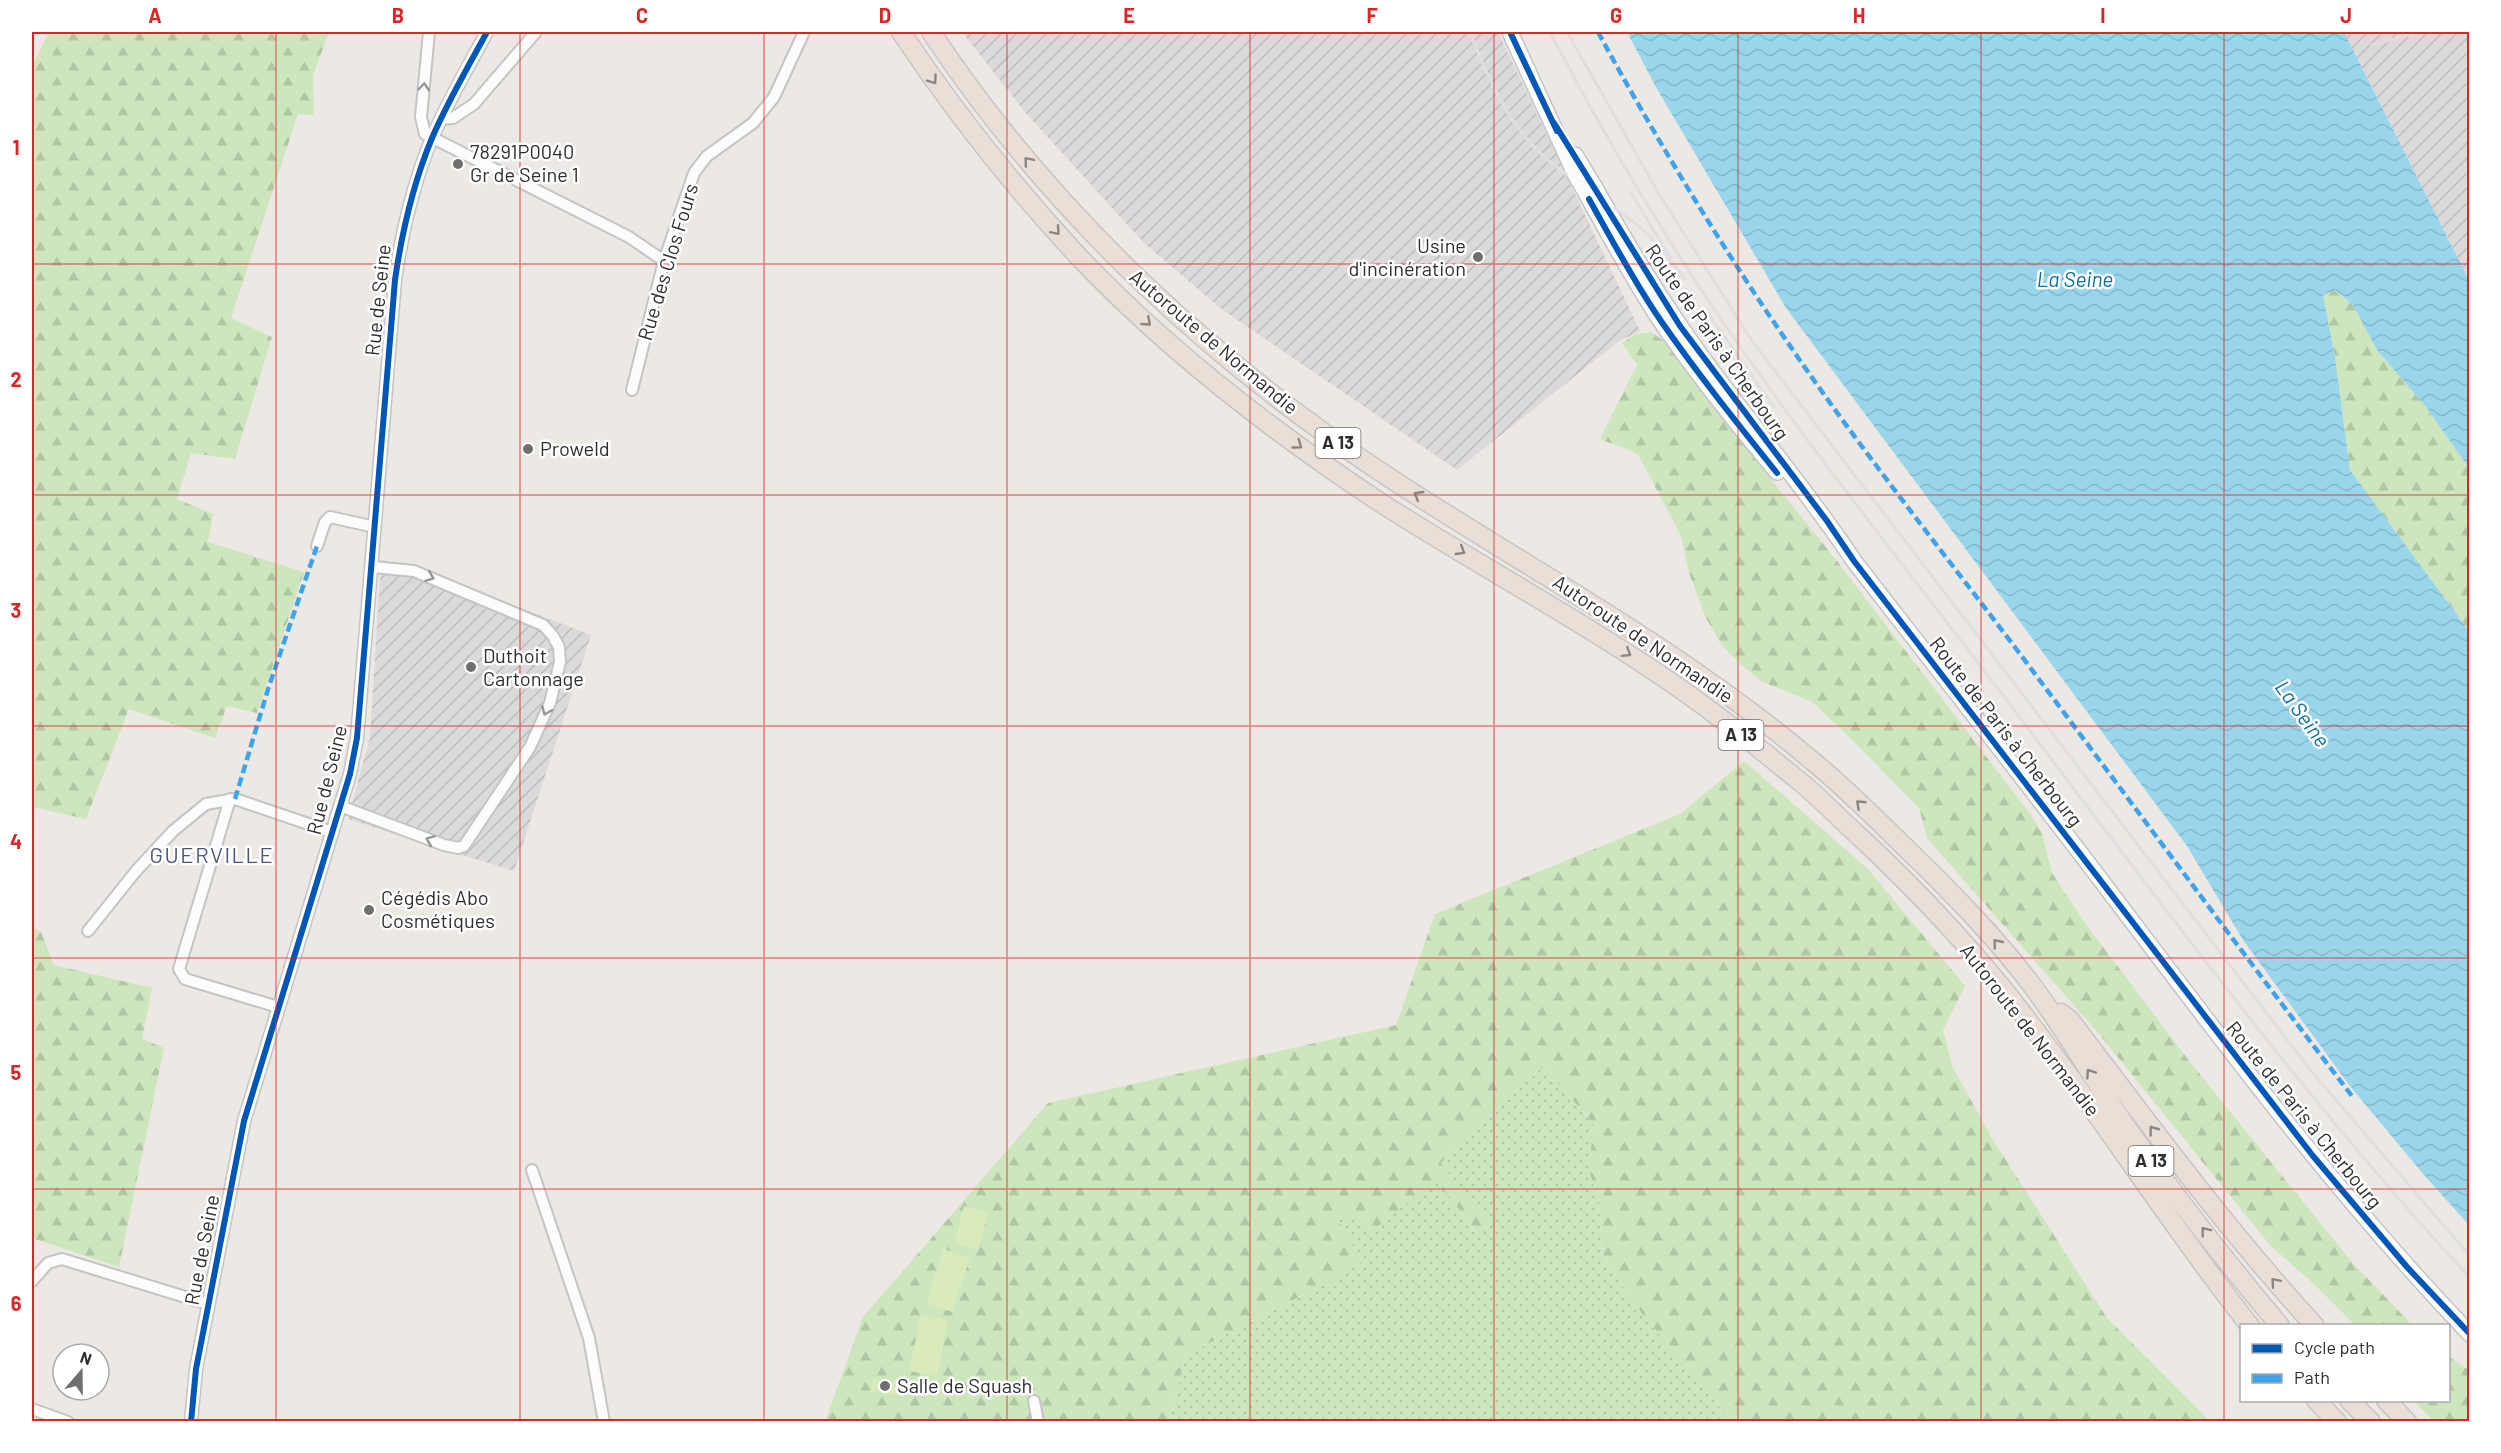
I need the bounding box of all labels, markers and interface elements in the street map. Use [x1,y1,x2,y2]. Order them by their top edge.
text: A [148,3,162,27]
text: B [392,3,404,27]
text: C [636,3,648,27]
text: D [879,3,891,27]
text: E [1123,3,1135,27]
text: F [1366,3,1378,27]
text: G [1610,3,1622,27]
text: H [1853,3,1865,27]
text: I [2100,3,2106,27]
text: J [2340,3,2352,27]
one-way arrow [926,73,937,84]
one-way arrow [417,82,430,91]
text: 1 [12,135,20,159]
place label: 78291P0040 Gr de Seine 1 [470,139,579,186]
marker: 78291P0040 Gr de Seine 1 [451,157,465,171]
one-way arrow [1024,157,1035,168]
street label: Rue des Clos Fours [632,180,702,343]
one-way arrow [1049,224,1060,235]
place label: Usine d'incinération [1348,233,1466,280]
street label: Route de Paris à Cherbourg [1641,239,1795,444]
street label: Rue de Seine [359,243,395,357]
marker: Usine d'incinération [1471,250,1485,264]
street label: Autoroute de Normandie [1126,264,1304,419]
water label: La Seine [2037,266,2113,291]
one-way arrow [1140,315,1151,326]
text: 2 [10,367,22,391]
road number: A 13 [1316,428,1360,458]
place label: Proweld [540,436,610,460]
one-way arrow [1291,438,1302,449]
marker: Proweld [521,442,535,456]
one-way arrow [1414,491,1424,503]
one-way arrow [1455,544,1465,555]
street label: Autoroute de Normandie [1549,569,1738,708]
one-way arrow [424,570,435,583]
text: 3 [11,598,21,622]
street label: Route de Paris à Cherbourg [1925,632,2088,831]
place label: Duthoit Cartonnage [483,643,584,690]
one-way arrow [1621,646,1632,657]
marker: Duthoit Cartonnage [464,660,478,674]
water label: La Seine [2271,675,2336,751]
one-way arrow [541,704,553,715]
road number: A 13 [1718,720,1764,750]
street label: Rue de Seine [301,723,351,837]
one-way arrow [1856,800,1867,811]
text: 4 [10,829,22,853]
one-way arrow [425,835,436,847]
district label: GUERVILLE [150,841,274,867]
place label: Cégédis Abo Cosmétiques [381,885,495,932]
marker: Cégédis Abo Cosmétiques [362,903,376,917]
street label: Autoroute de Normandie [1956,938,2106,1121]
one-way arrow [1993,939,2004,950]
street label: Route de Paris à Cherbourg [2222,1016,2388,1213]
text: 5 [11,1060,22,1084]
one-way arrow [2086,1068,2097,1079]
one-way arrow [2150,1126,2161,1137]
road number: A 13 [2128,1146,2174,1176]
street label: Rue de Seine [179,1193,223,1307]
one-way arrow [2201,1226,2212,1237]
one-way arrow [2272,1278,2283,1289]
text: 6 [11,1291,22,1315]
legend [2240,1324,2450,1402]
text: Cycle path [2294,1336,2375,1358]
north arrow [51,1342,111,1402]
text: N [78,1347,95,1368]
text: Path [2294,1366,2330,1388]
place label: Salle de Squash [897,1373,1032,1397]
marker: Salle de Squash [878,1379,892,1393]

